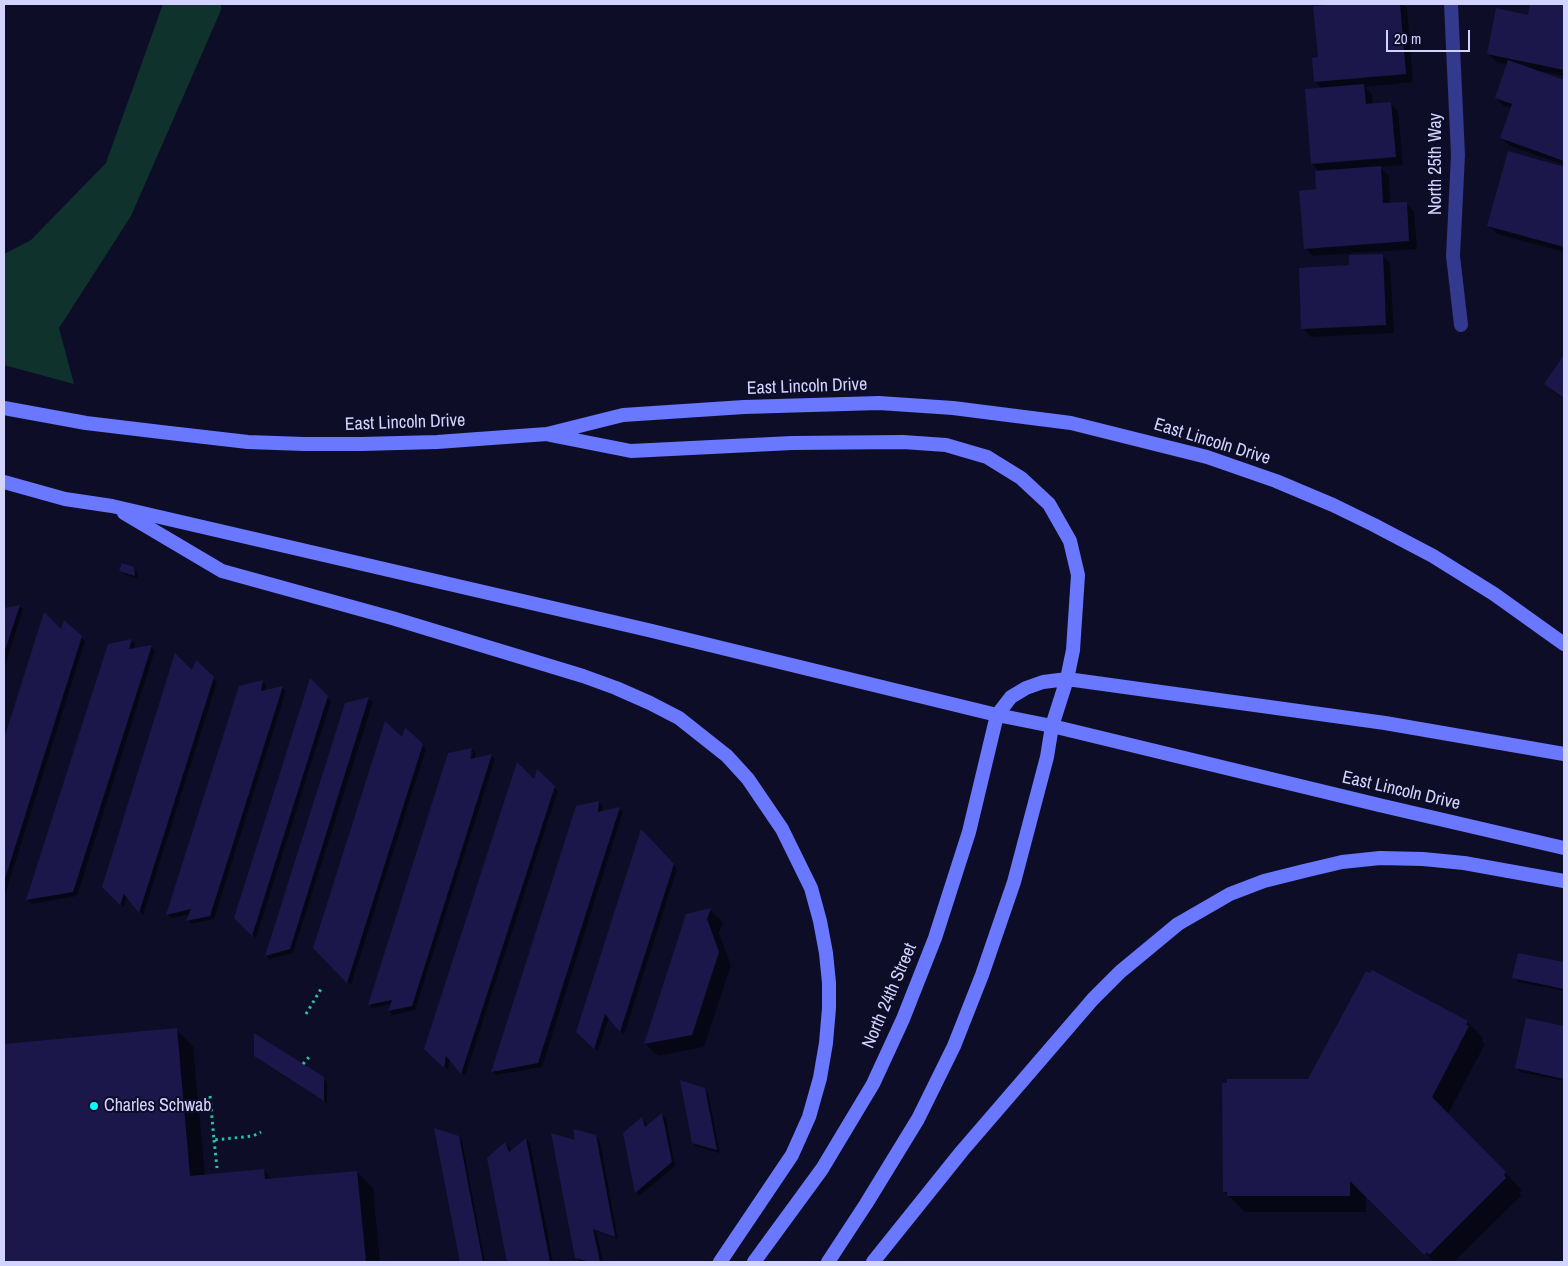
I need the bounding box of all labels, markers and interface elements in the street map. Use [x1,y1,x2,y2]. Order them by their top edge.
scale bar [1388,20,1472,52]
text: 20 m [1394,28,1421,49]
street label: North 25th Way [1425,113,1447,215]
street label: East Lincoln Drive [746,374,868,400]
street label: East Lincoln Drive [344,410,466,436]
street label: East Lincoln Drive [1151,414,1273,470]
street label: East Lincoln Drive [1340,767,1462,815]
street label: North 24th Street [858,940,922,1052]
place label: Charles Schwab [104,1095,211,1117]
marker: Charles Schwab [88,1100,100,1112]

